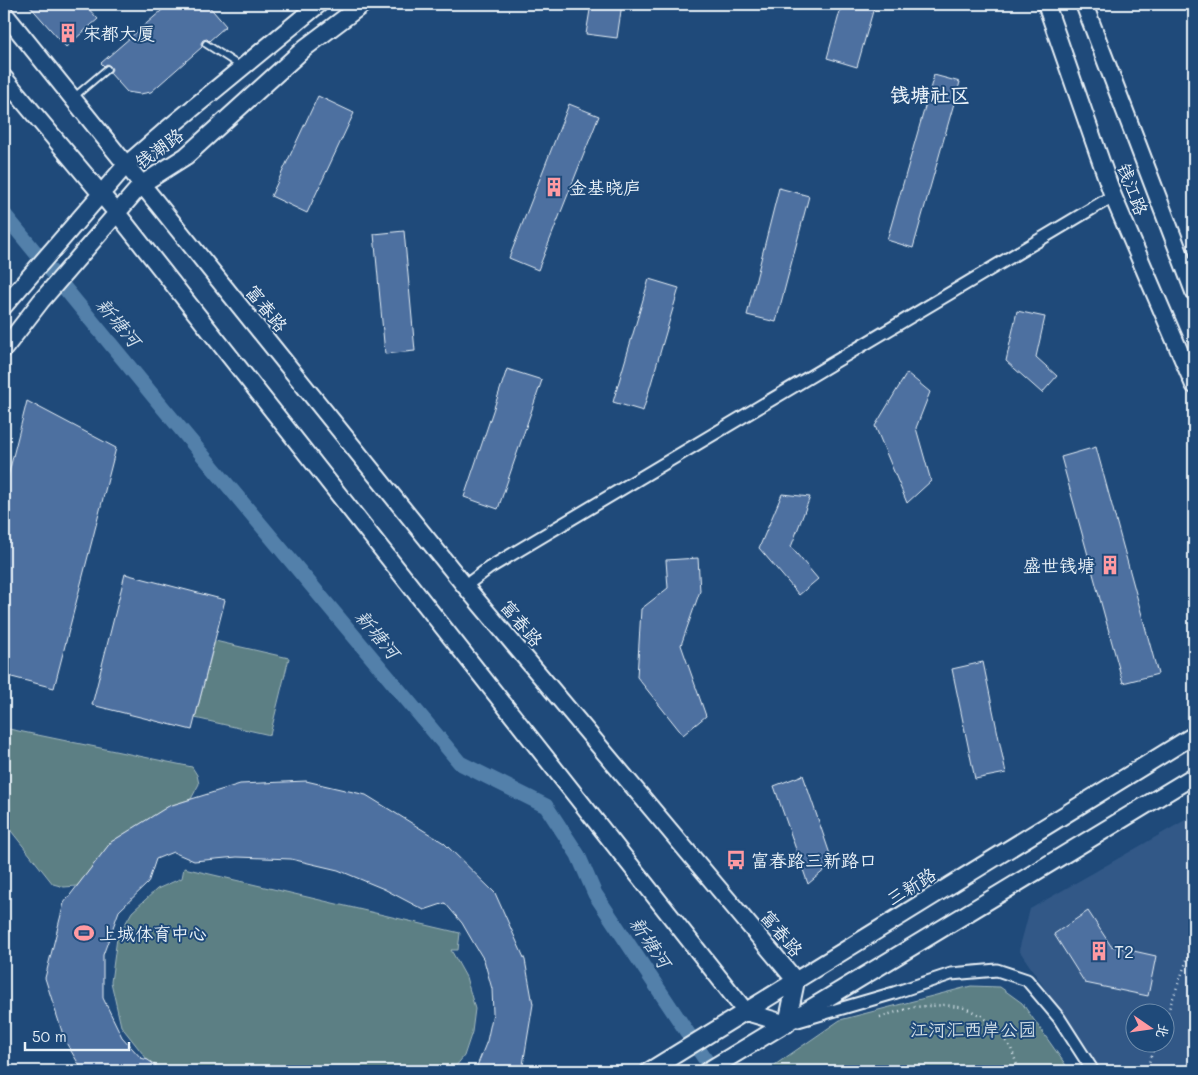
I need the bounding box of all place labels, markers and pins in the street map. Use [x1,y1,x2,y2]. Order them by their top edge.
place label: 宋都大厦 [83,21,155,45]
building icon: 宋都大厦 [57,22,79,44]
place label: 金基晓庐 [569,175,641,199]
building icon: 金基晓庐 [543,176,565,198]
place label: 盛世钱塘 [1023,553,1095,577]
building icon: 盛世钱塘 [1099,554,1121,576]
place label: 富春路三新路口 [751,848,877,872]
bus stop icon: 富春路三新路口 [725,849,747,871]
place label: 上城体育中心 [99,921,207,945]
sports icon: 上城体育中心 [73,922,95,944]
place label: T2 [1114,939,1134,963]
building icon: T2 [1088,940,1110,962]

